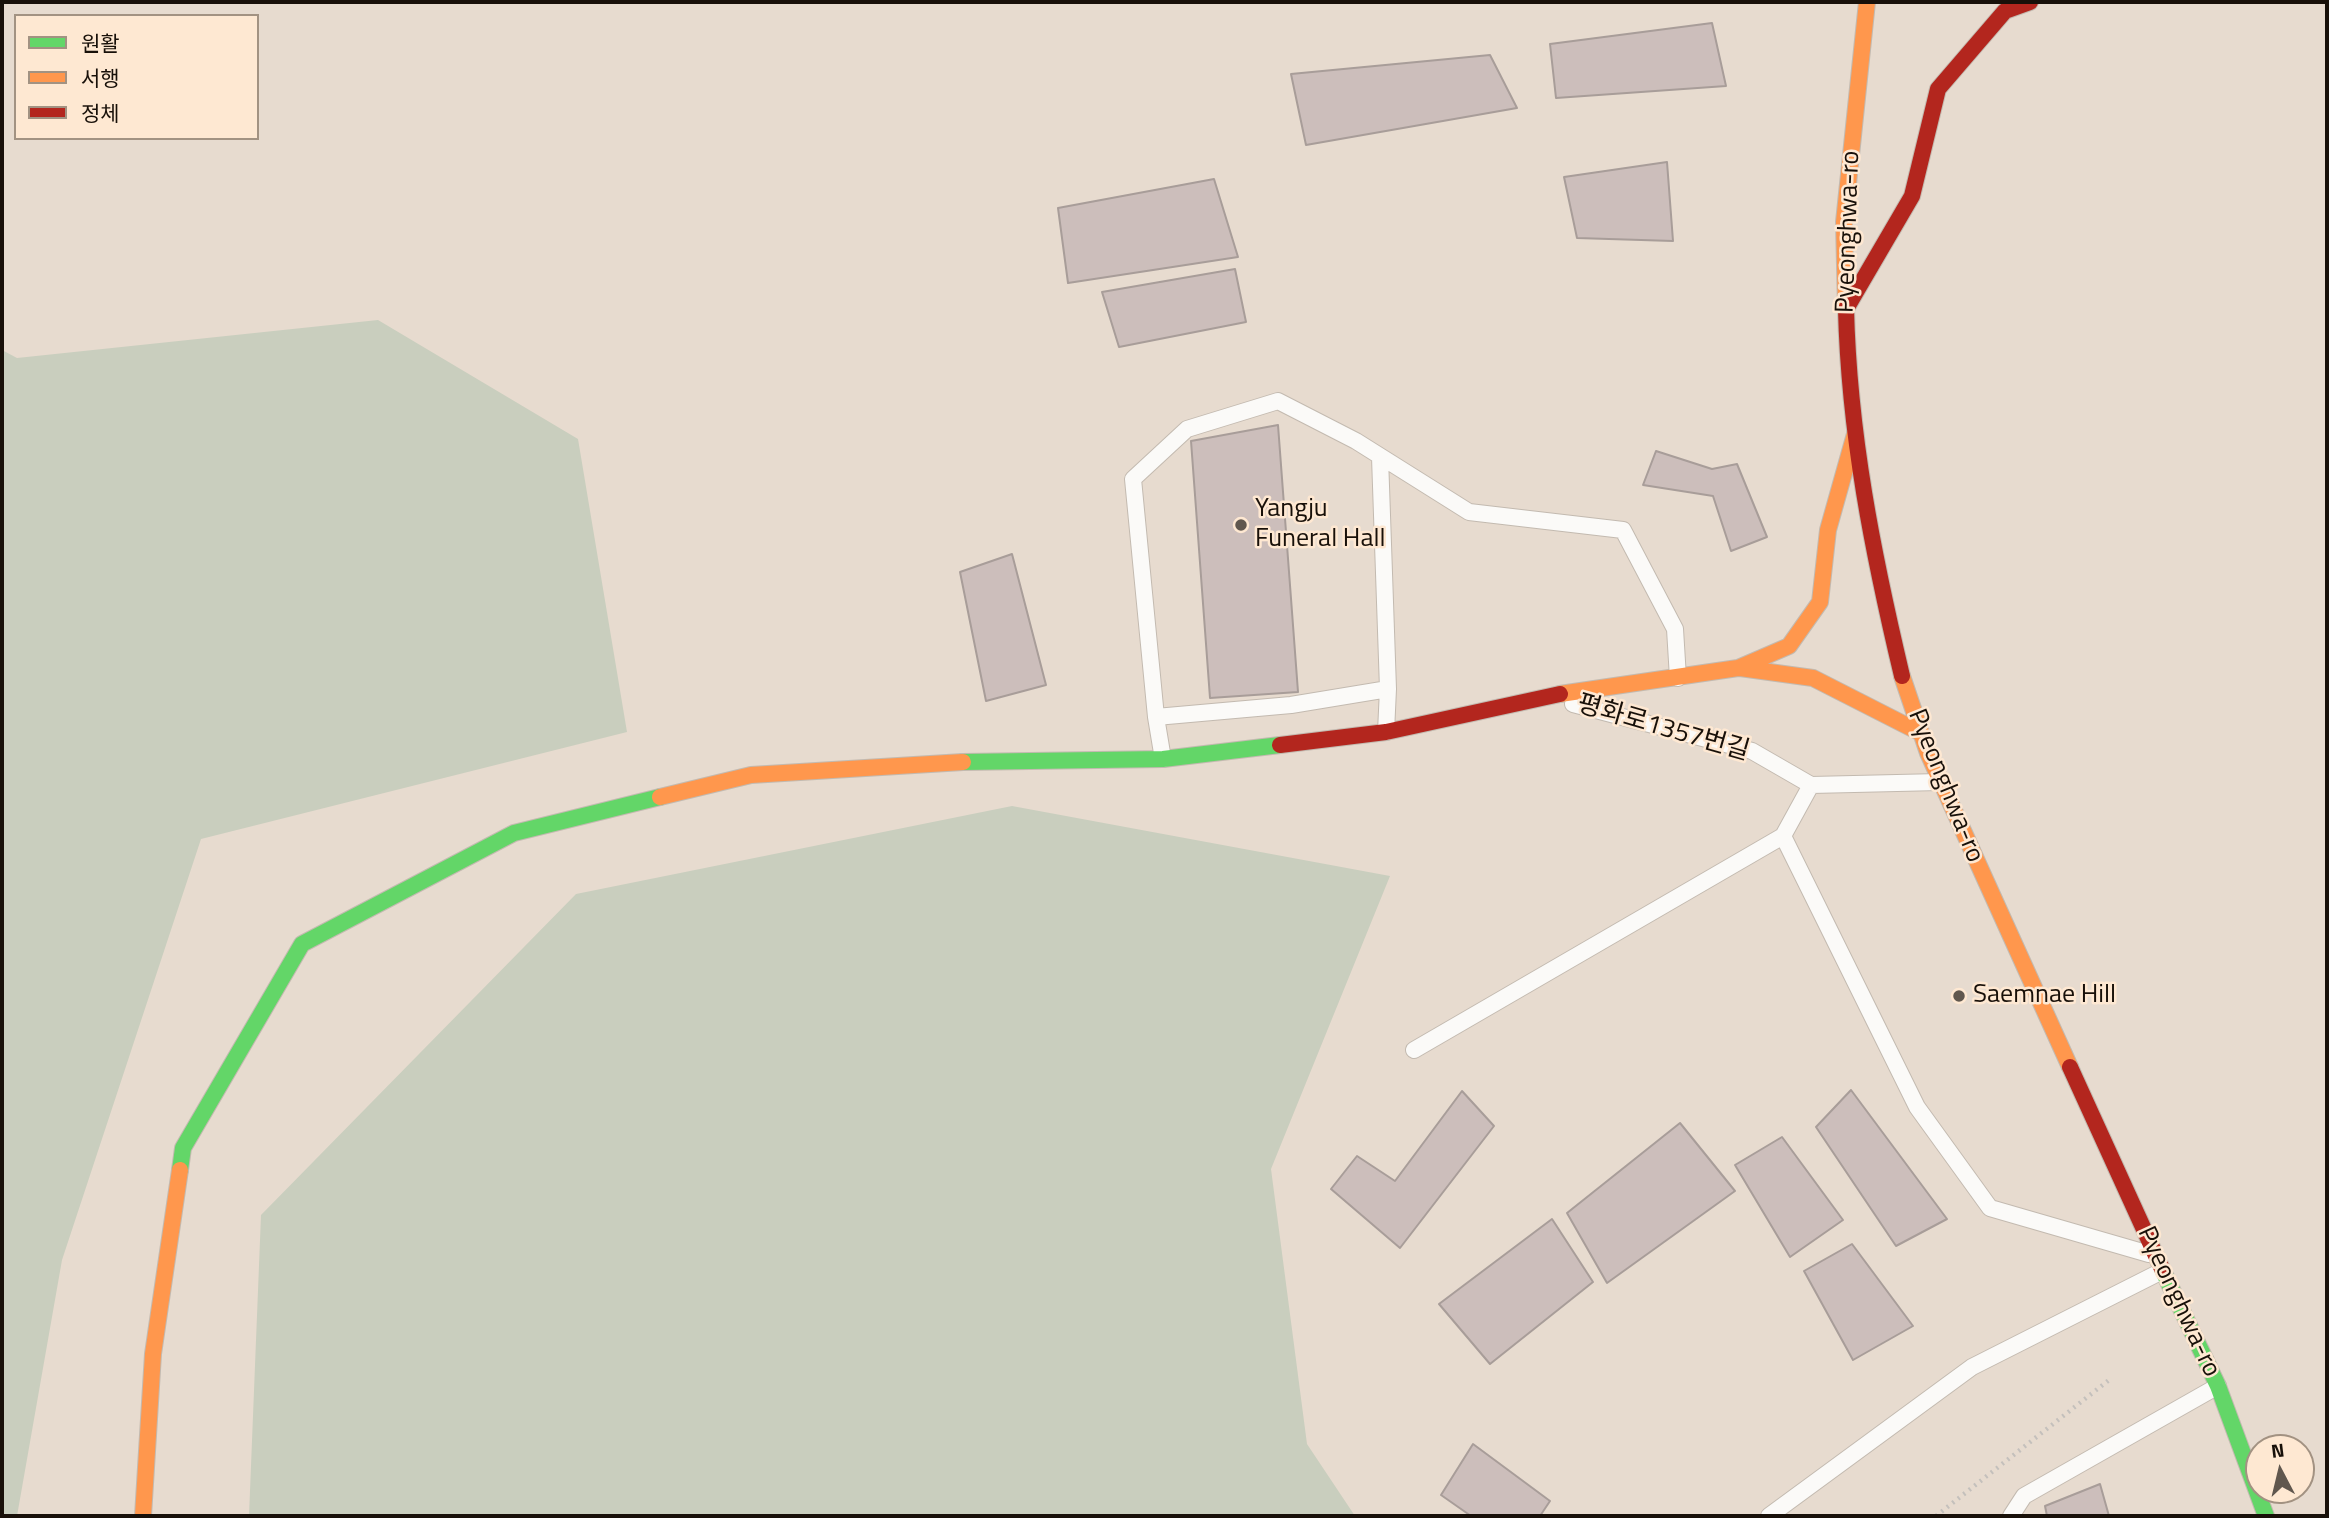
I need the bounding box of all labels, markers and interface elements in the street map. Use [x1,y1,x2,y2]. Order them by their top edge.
legend [14,14,259,140]
text: 원활 [81,27,120,59]
text: 서행 [81,62,120,94]
text: 정체 [81,97,120,129]
street label: Pyeonghwa-ro [1831,150,1867,314]
place label: Yangju Funeral Hall [1255,494,1385,556]
marker: Yangju Funeral Hall [1233,517,1249,533]
street label: 평화로1357번길 [1573,689,1753,769]
street label: Pyeonghwa-ro [1900,705,1990,867]
place label: Saemnae Hill [1973,980,2116,1012]
marker: Saemnae Hill [1951,988,1967,1004]
street label: Pyeonghwa-ro [2130,1222,2226,1382]
north arrow [2245,1434,2315,1504]
text: N [2269,1434,2286,1465]

